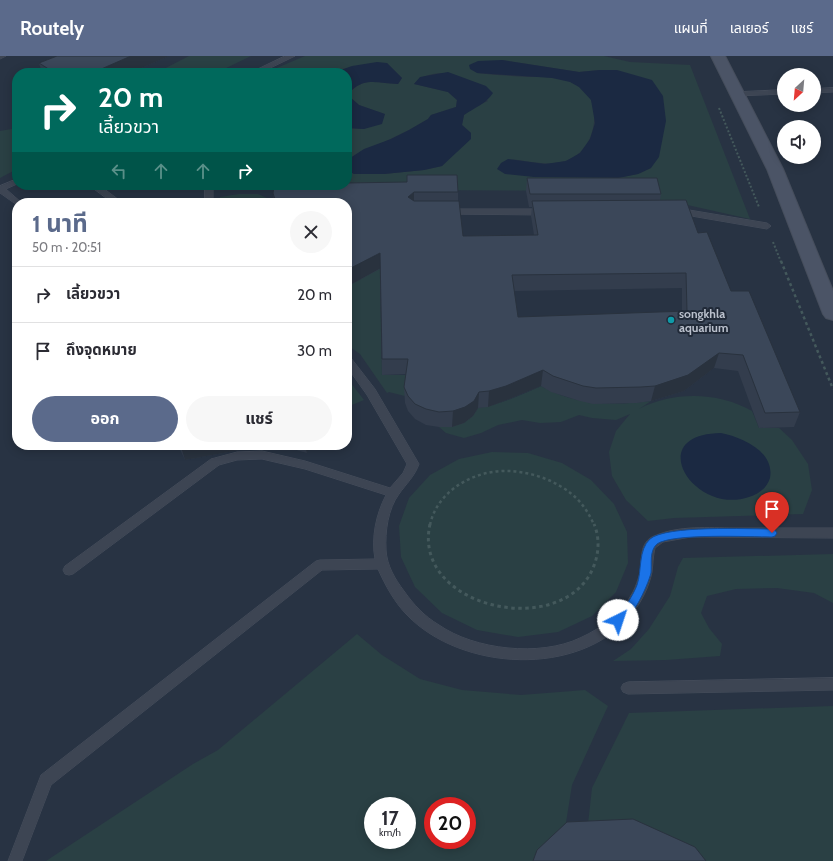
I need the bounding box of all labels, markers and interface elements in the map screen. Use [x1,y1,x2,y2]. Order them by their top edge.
text: Routely [20,17,84,40]
text: แผนที่ [674,19,708,37]
text: เลเยอร์ [730,19,769,37]
text: แชร์ [791,19,813,37]
north arrow [777,68,821,112]
map controls [777,68,821,164]
text: 20 m [98,80,163,114]
icon: right [32,84,84,136]
text: เลี้ยวขวา [98,116,159,138]
button: sound [777,120,821,164]
icon: left [108,160,130,182]
icon: ahead [150,160,172,182]
icon: ahead [192,160,214,182]
icon: right [234,160,256,182]
text: 1 นาที [32,209,88,238]
button: close [290,211,332,253]
text: 50 m · 20:51 [32,239,101,255]
icon: right [32,284,54,306]
text: เลี้ยวขวา [66,285,120,303]
text: 20 m [297,286,332,304]
place label: songkhla aquarium [679,306,728,335]
marker: songkhla aquarium [666,315,676,325]
icon: arrive [32,340,54,362]
text: ถึงจุดหมาย [66,341,137,359]
text: 30 m [297,342,332,360]
button: ออก [32,396,178,442]
button: แชร์ [186,396,332,442]
pin [755,492,789,533]
icon: arrive [761,498,783,520]
position arrow [597,599,639,641]
speed limit sign: 20 [424,797,476,849]
text: 17 [381,806,399,830]
text: km/h [379,826,401,839]

